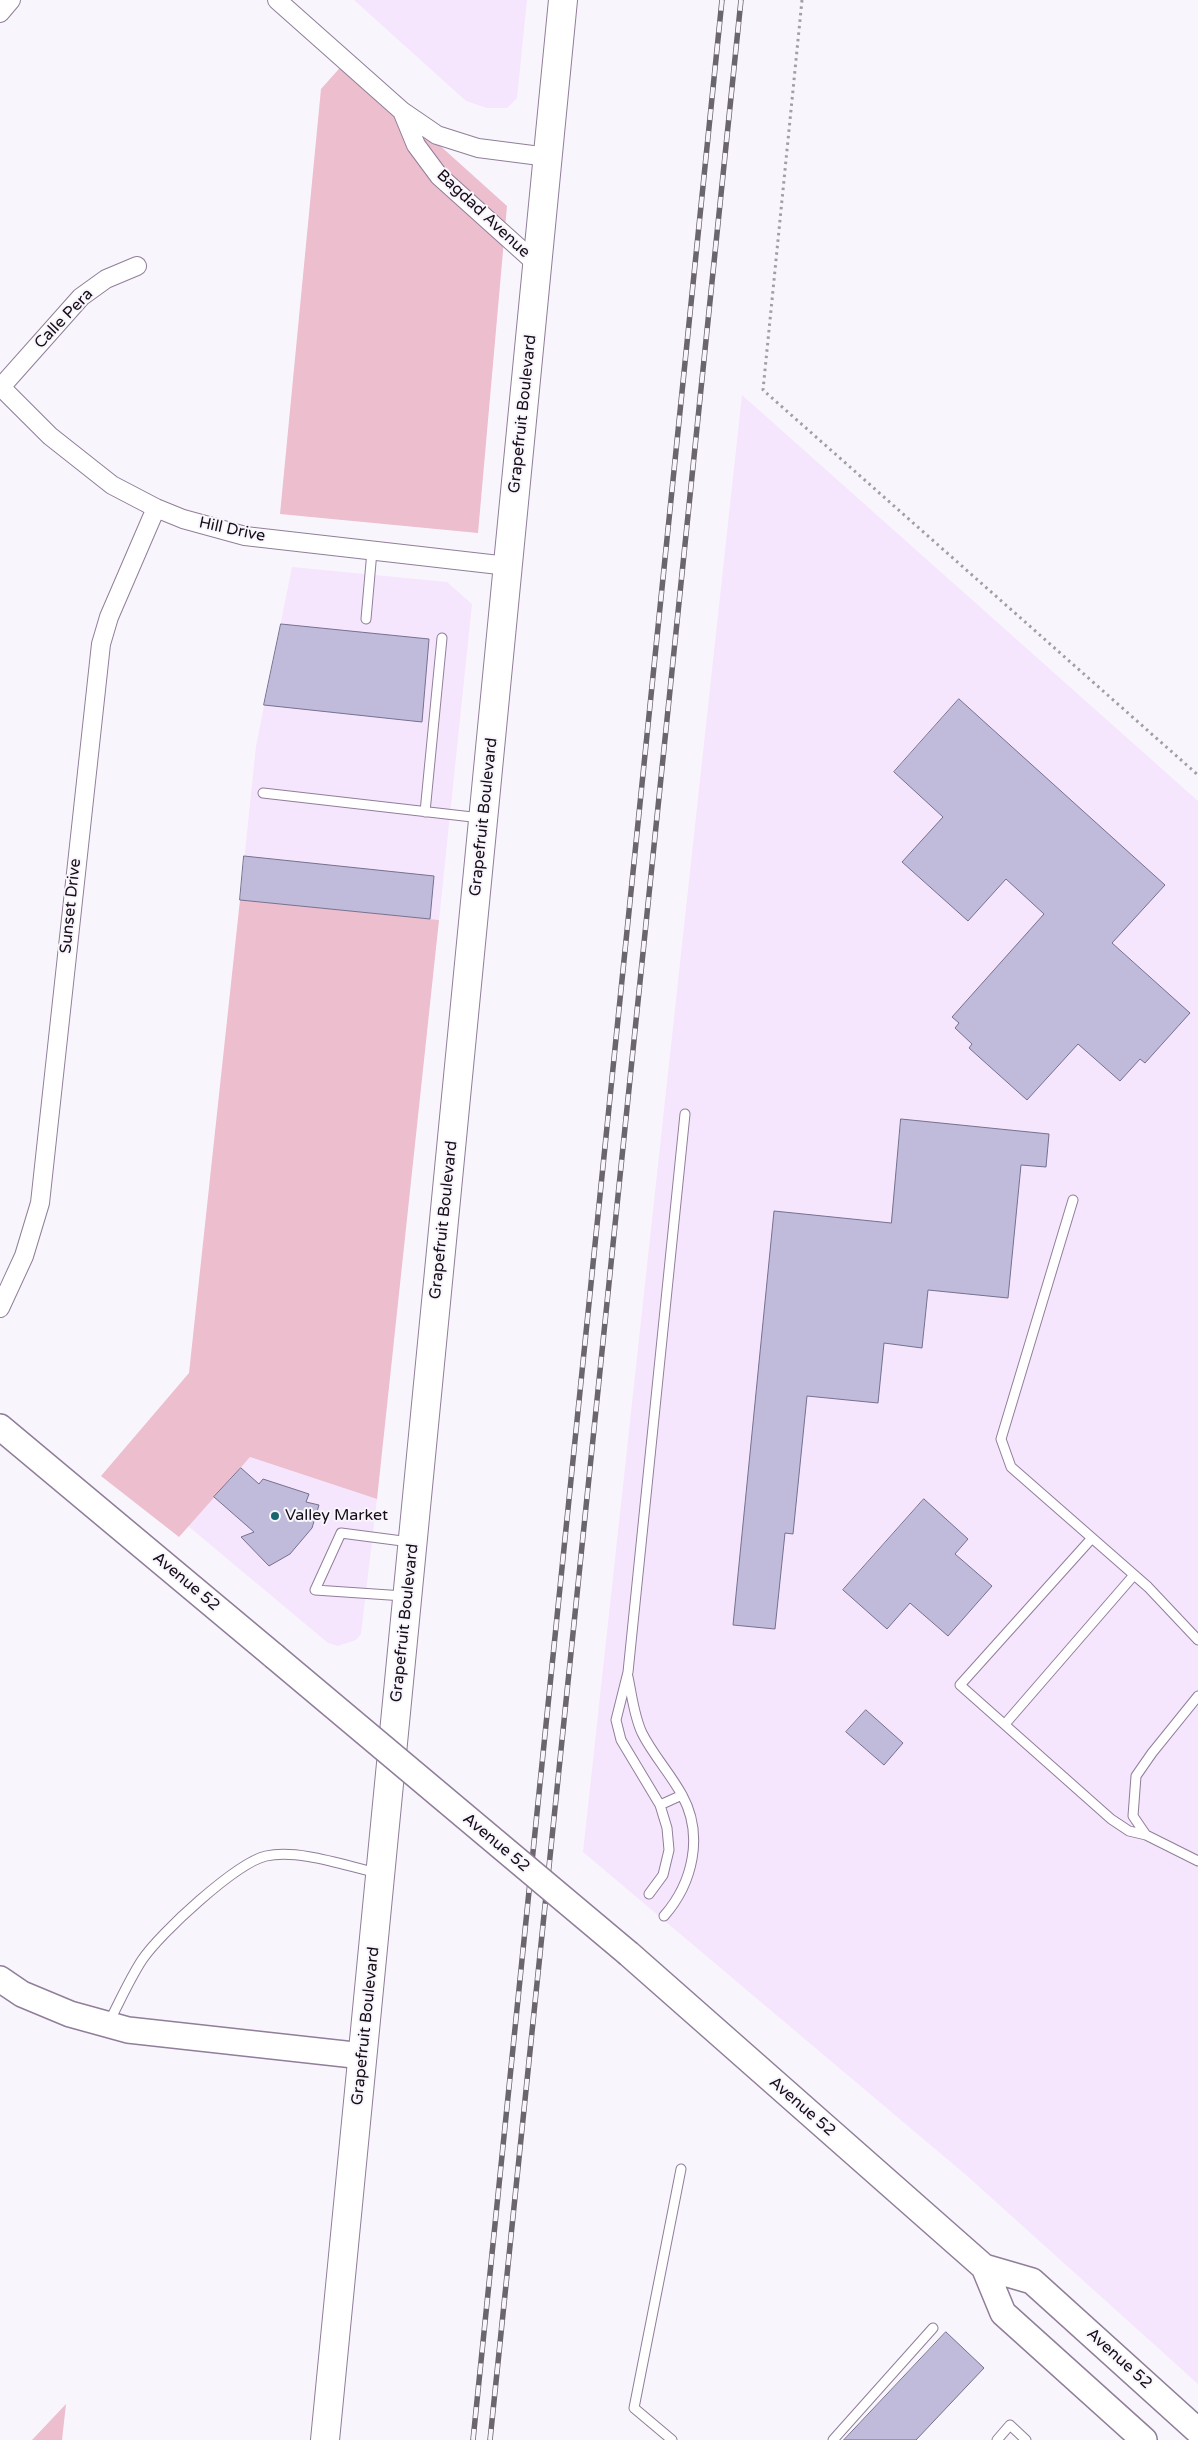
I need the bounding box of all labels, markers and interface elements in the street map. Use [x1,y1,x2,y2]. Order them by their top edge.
street label: Bagdad Avenue [432,166,534,262]
street label: Calle Pera [31,285,97,353]
street label: Grapefruit Boulevard [505,334,541,494]
street label: Hill Drive [197,514,267,546]
street label: Grapefruit Boulevard [466,737,502,897]
street label: Sunset Drive [56,857,86,955]
street label: Grapefruit Boulevard [426,1140,462,1300]
place label: Valley Market [285,1506,388,1526]
marker: Valley Market [269,1510,281,1522]
street label: Grapefruit Boulevard [387,1543,423,1703]
street label: Avenue 52 [149,1548,223,1616]
street label: Avenue 52 [459,1809,533,1877]
street label: Grapefruit Boulevard [348,1946,384,2106]
street label: Avenue 52 [765,2073,839,2141]
street label: Avenue 52 [1082,2325,1156,2393]

